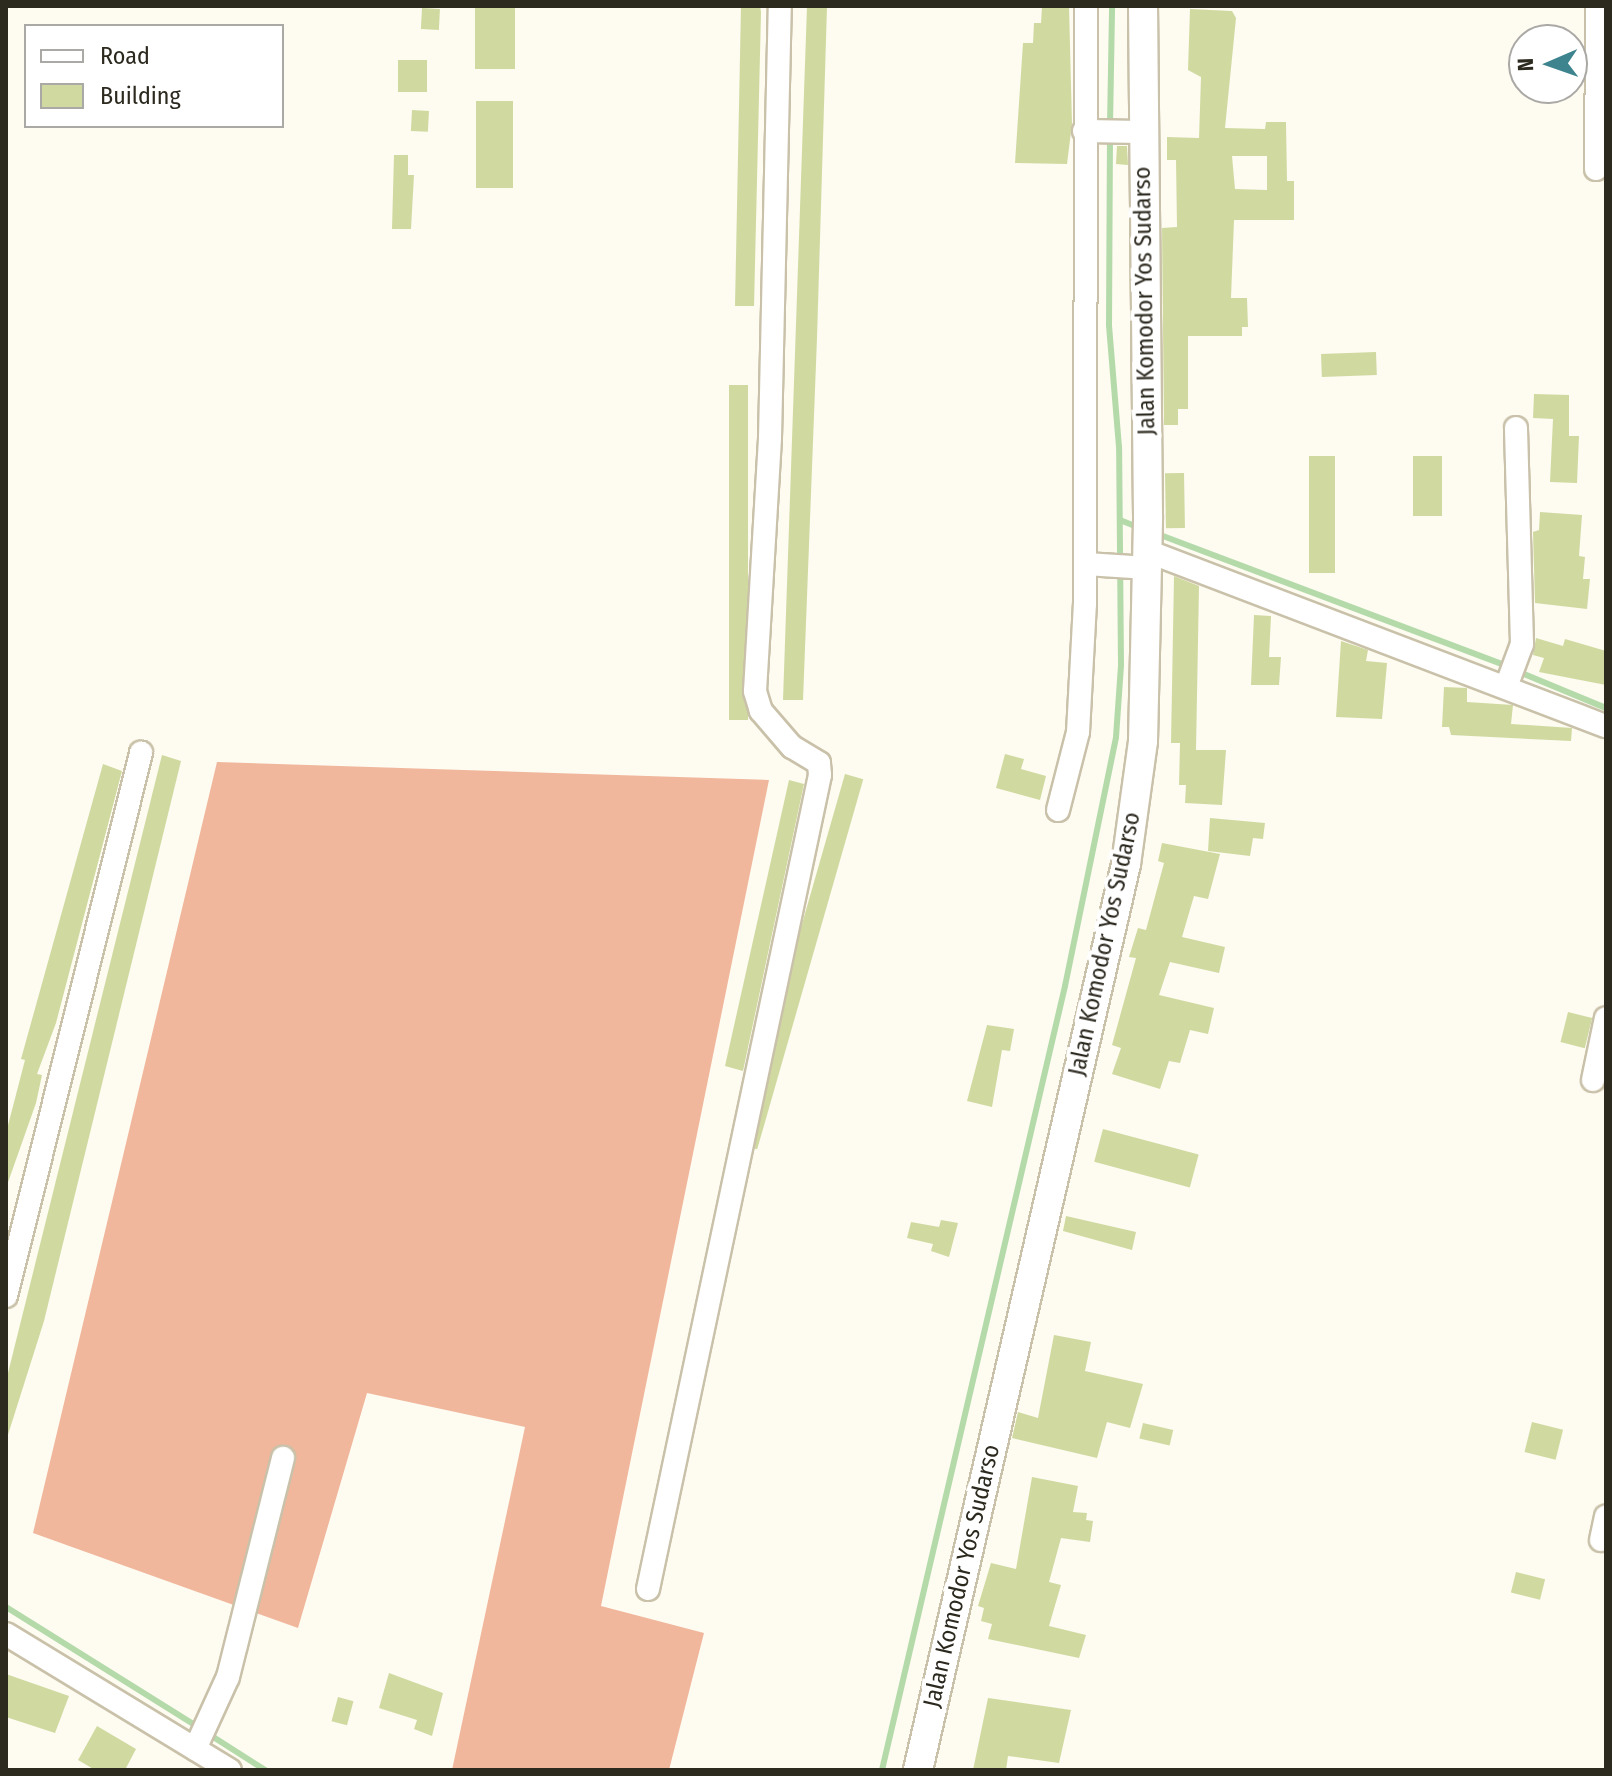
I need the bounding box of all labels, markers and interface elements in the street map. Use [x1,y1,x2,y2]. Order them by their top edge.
legend [24,24,284,128]
north arrow [1508,24,1588,104]
text: Road [100,42,150,70]
text: N [1512,58,1539,72]
text: Building [100,82,181,110]
street label: Jalan Komodor Yos Sudarso [1128,166,1162,436]
street label: Jalan Komodor Yos Sudarso [1063,809,1147,1079]
street label: Jalan Komodor Yos Sudarso [918,1442,1006,1710]

